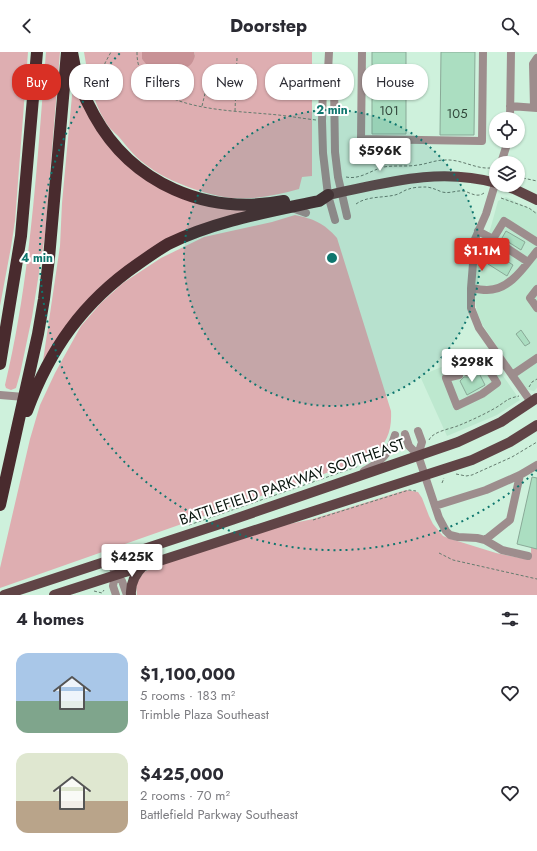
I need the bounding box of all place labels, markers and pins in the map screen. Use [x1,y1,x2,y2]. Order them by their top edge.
pin: $596K [352,138,408,172]
pin: $1.1M [454,238,510,272]
centre of rings [325,251,339,265]
pin: $298K [444,349,500,383]
pin: $425K [104,544,160,578]

